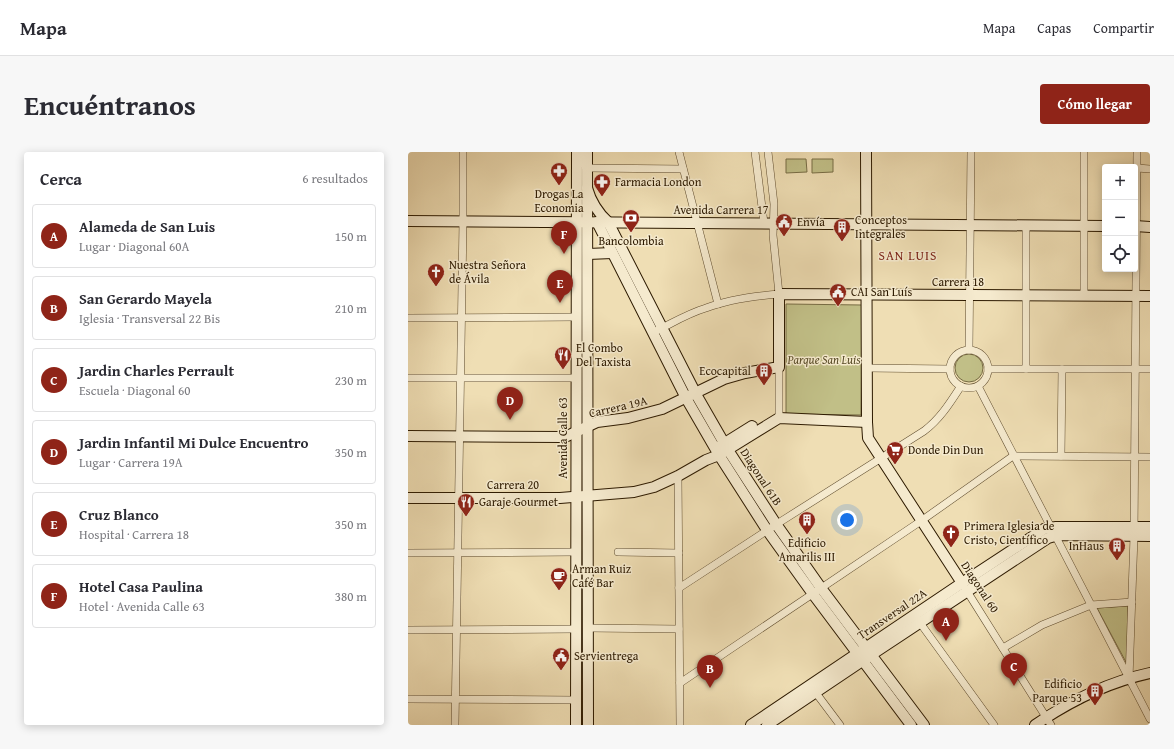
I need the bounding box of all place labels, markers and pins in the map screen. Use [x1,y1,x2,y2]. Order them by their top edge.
pharmacy icon: Drogas La Economia [549,161,569,186]
pharmacy icon: Farmacia London [592,172,612,197]
place label: Farmacia London [615,173,702,190]
place label: Drogas La Economia [534,185,584,216]
bank icon: Bancolombia [621,208,641,233]
place label: Conceptos Integrales [855,211,907,242]
public building icon: Envía [774,212,794,237]
place label: Envía [797,213,825,230]
building icon: Conceptos Integrales [832,217,852,242]
pin: F [551,221,577,254]
place label: Bancolombia [598,232,664,249]
place label: Nuestra Señora de Ávila [449,256,526,287]
church icon: Nuestra Señora de Ávila [426,262,446,287]
pin: E [547,270,573,303]
public building icon: CAI San Luís [828,282,848,307]
place label: CAI San Luís [851,283,912,300]
place label: El Combo Del Taxista [576,339,631,370]
restaurant icon: El Combo Del Taxista [553,345,573,370]
building icon: Ecocapital [754,361,774,386]
place label: Ecocapital [699,362,752,379]
pin: D [497,387,523,420]
supermarket icon: Donde Din Dun [885,440,905,465]
place label: Donde Din Dun [908,441,984,458]
restaurant icon: Garaje Gourmet [456,492,476,517]
place label: Garaje Gourmet [479,493,559,510]
building icon: Edificio Amarilis III [797,510,817,535]
place label: Primera Iglesia de Cristo, Científico [964,517,1055,548]
church icon: Primera Iglesia de Cristo, Científico [941,523,961,548]
place label: Edificio Amarilis III [779,534,835,565]
building icon: InHaus [1107,536,1127,561]
place label: InHaus [1069,537,1104,554]
place label: Arman Ruiz Café Bar [572,560,631,591]
cafe icon: Arman Ruiz Café Bar [549,566,569,591]
pin: A [933,608,959,641]
public building icon: Servientrega [551,646,571,671]
place label: Servientrega [574,647,639,664]
pin: C [1001,653,1027,686]
pin: B [697,655,723,688]
place label: Edificio Parque 53 [1032,675,1082,706]
building icon: Edificio Parque 53 [1085,681,1105,706]

